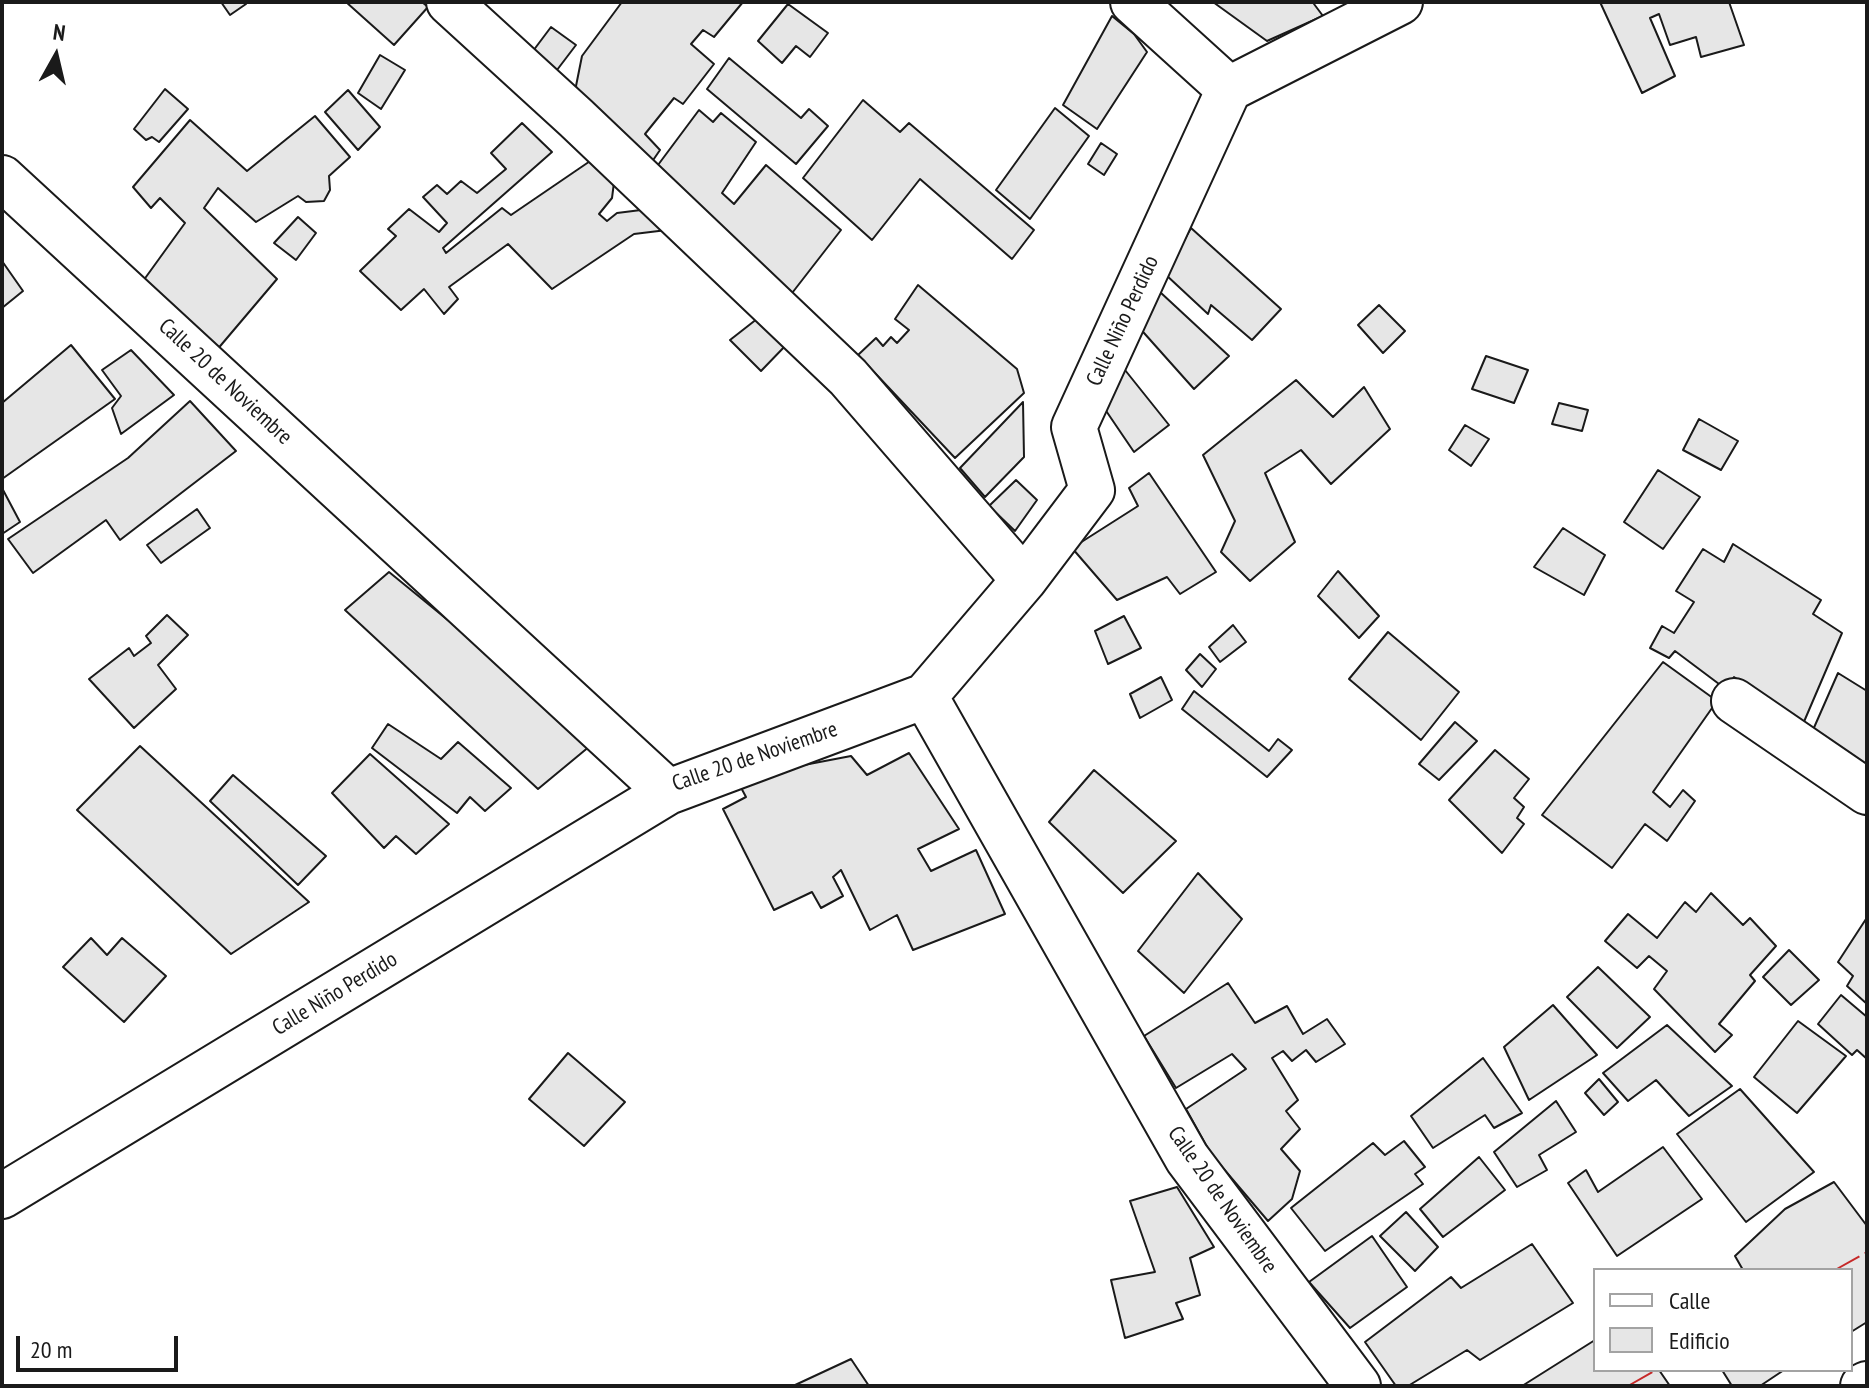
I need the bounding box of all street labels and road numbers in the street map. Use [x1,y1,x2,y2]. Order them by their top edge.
street label: Calle Niño Perdido [1081,252,1165,390]
street label: Calle 20 de Noviembre [153,313,297,451]
street label: Calle 20 de Noviembre [669,716,841,798]
street label: Calle Niño Perdido [268,946,402,1042]
street label: Calle 20 de Noviembre [1162,1122,1282,1278]

